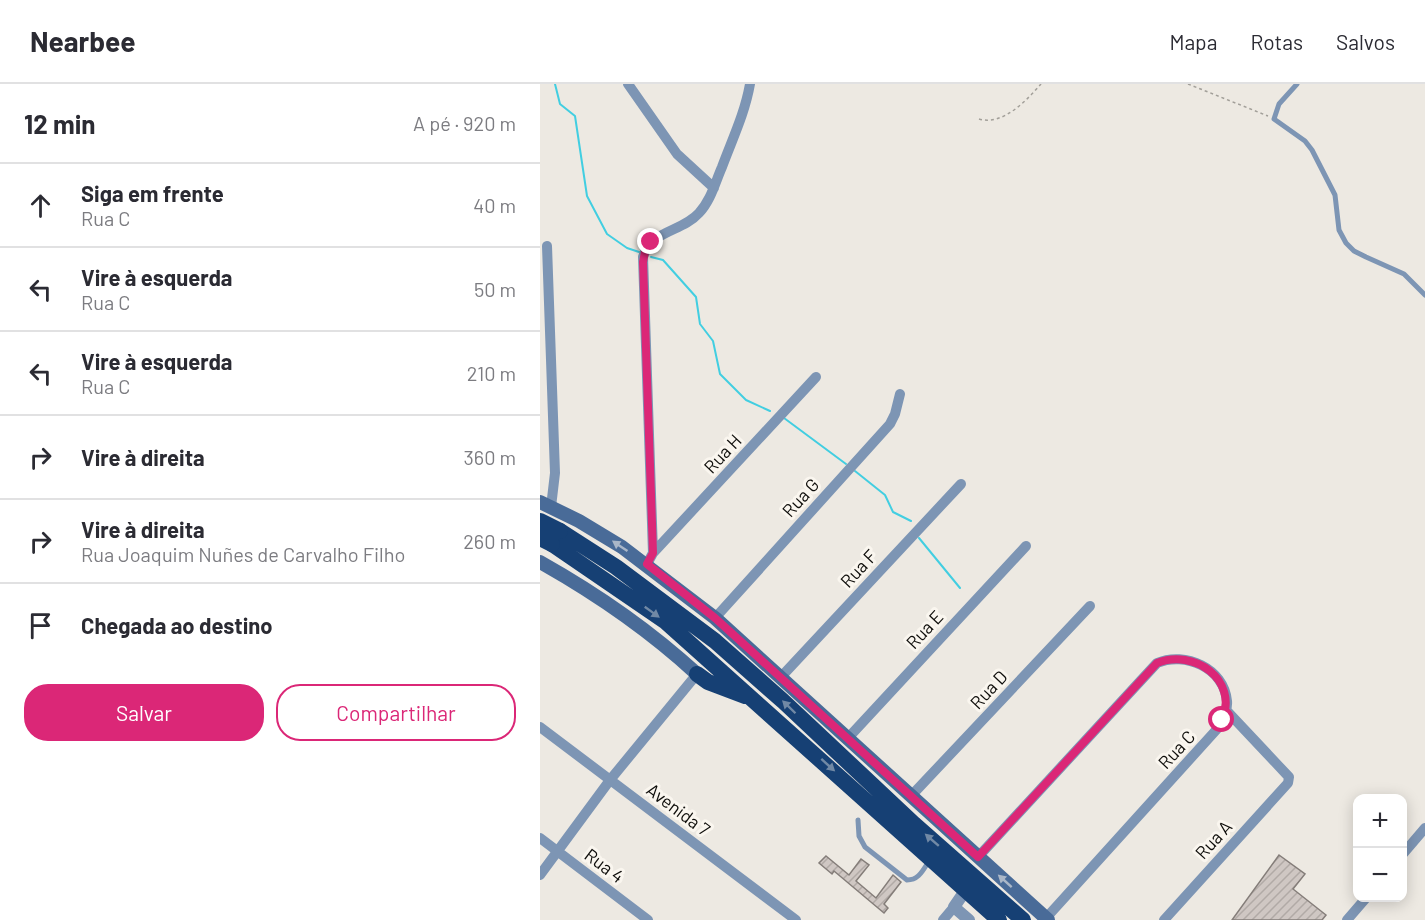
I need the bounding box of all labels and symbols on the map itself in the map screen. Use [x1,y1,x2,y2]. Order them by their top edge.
route end [637,228,663,254]
street label: Rua H [699,429,746,477]
street label: Rua G [777,473,823,521]
one-way arrow [613,540,629,552]
street label: Rua F [835,545,881,592]
one-way arrow [644,606,660,618]
street label: Rua E [901,606,947,653]
street label: Rua D [965,666,1012,713]
one-way arrow [782,700,797,714]
route start [1208,706,1234,732]
street label: Rua C [1153,726,1199,773]
one-way arrow [820,758,835,772]
street label: Avenida 7 [643,778,715,840]
street label: Rua A [1190,815,1236,863]
one-way arrow [925,834,940,847]
street label: Rua 4 [581,843,629,887]
one-way arrow [998,874,1012,888]

